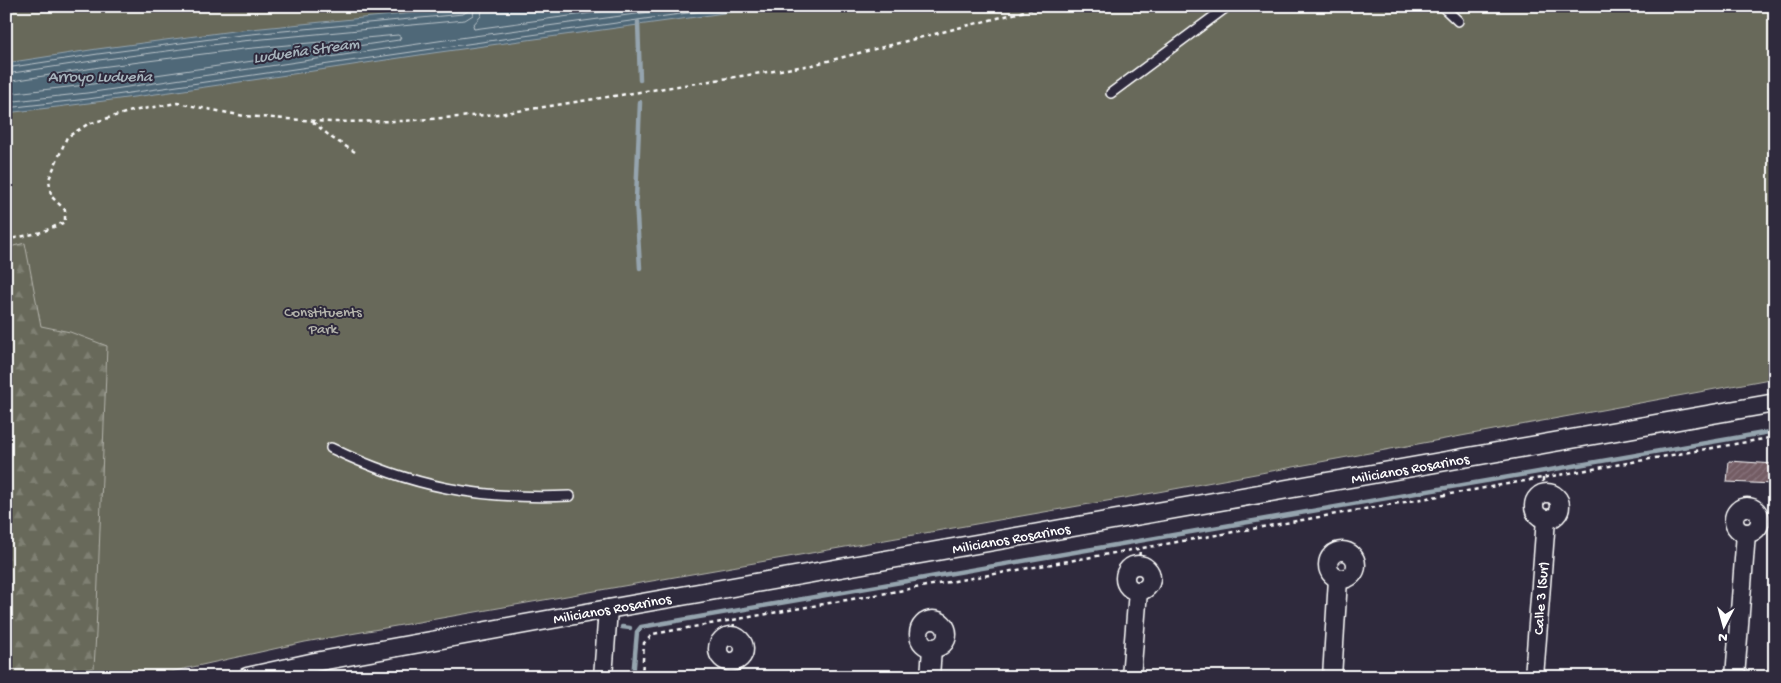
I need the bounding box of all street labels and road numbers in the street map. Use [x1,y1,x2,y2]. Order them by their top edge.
street label: Milicianos Rosarinos [1350,451,1471,489]
street label: Milicianos Rosarinos [951,521,1072,559]
street label: Calle 3 (Sur) [1530,561,1554,635]
street label: Milicianos Rosarinos [552,591,673,629]

